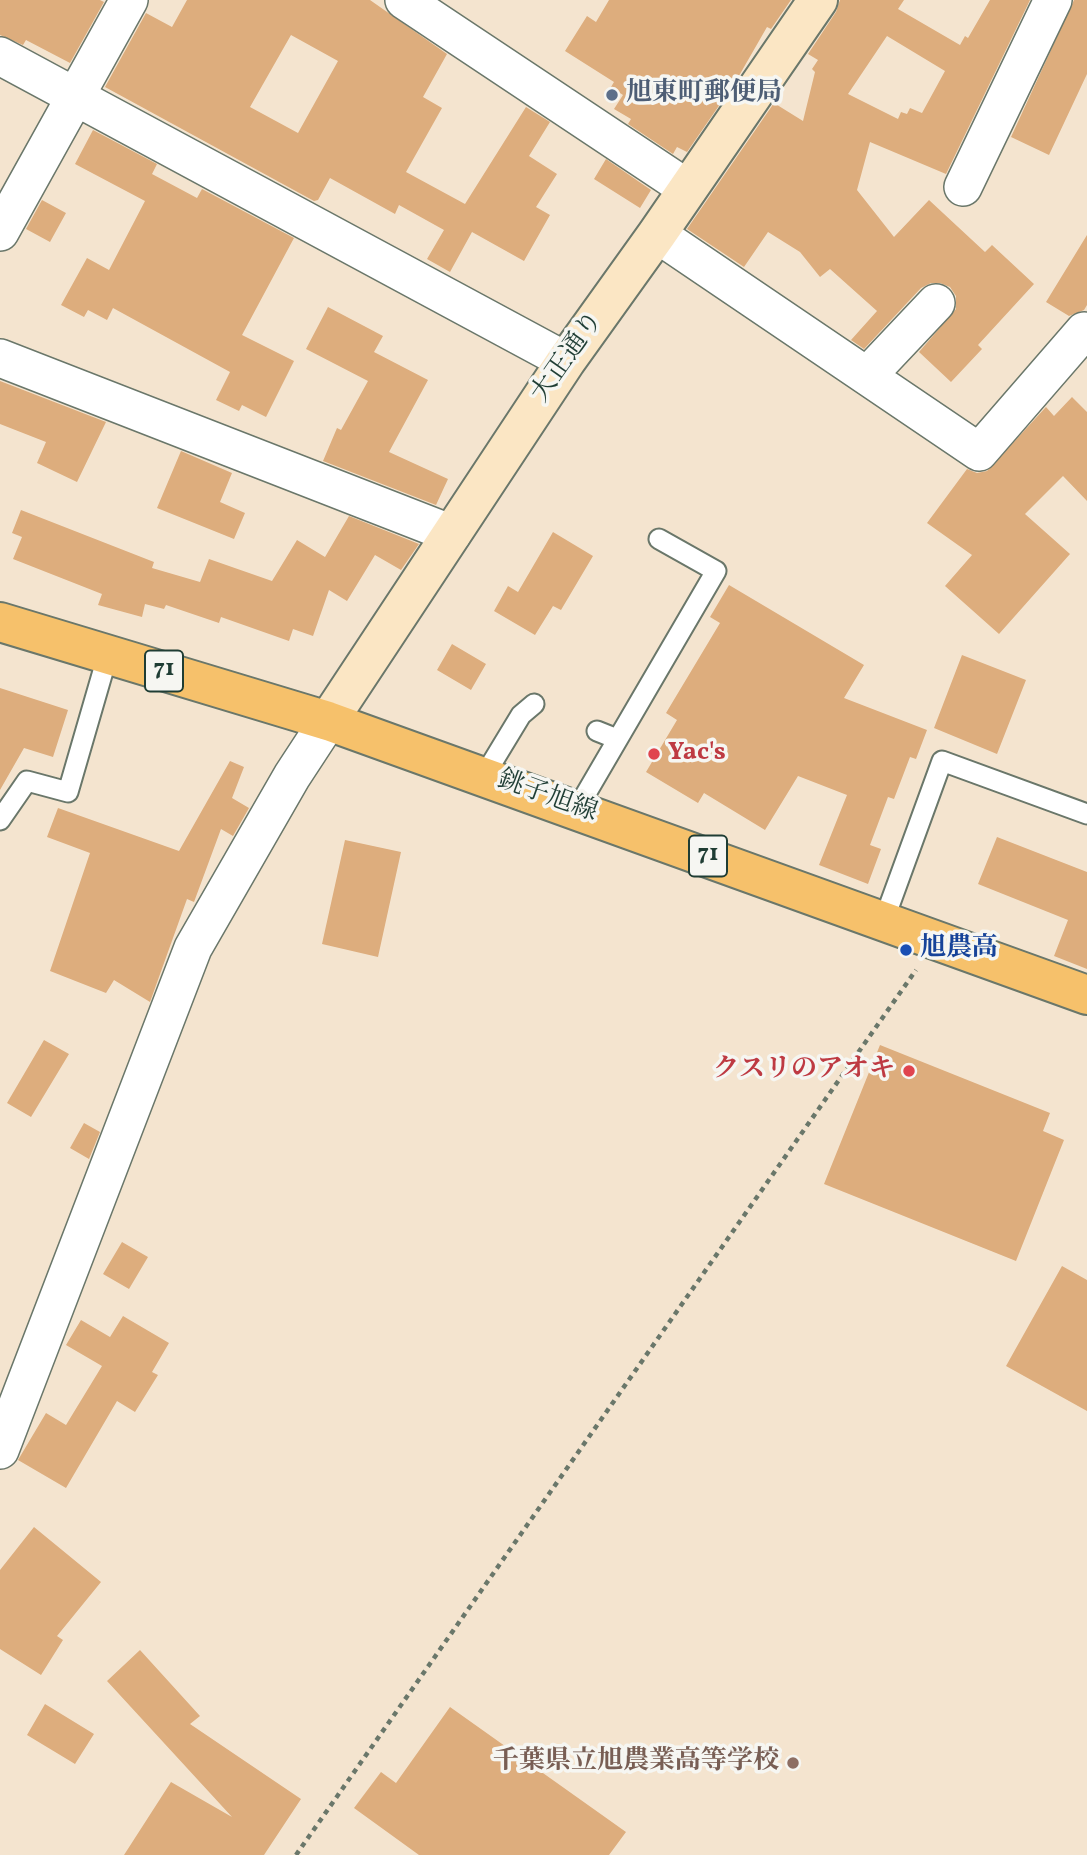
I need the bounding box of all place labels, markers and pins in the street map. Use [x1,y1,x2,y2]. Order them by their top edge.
place label: 旭東町郵便局 [626,79,782,111]
marker: 旭東町郵便局 [604,87,620,103]
place label: Yac's [668,738,726,770]
marker: Yac's [646,746,662,762]
place label: 旭農高 [920,934,998,966]
marker: 旭農高 [898,942,914,958]
place label: クスリのアオキ [713,1055,895,1087]
marker: クスリのアオキ [901,1063,917,1079]
place label: 千葉県立旭農業高等学校 [493,1747,779,1779]
marker: 千葉県立旭農業高等学校 [785,1755,801,1771]

